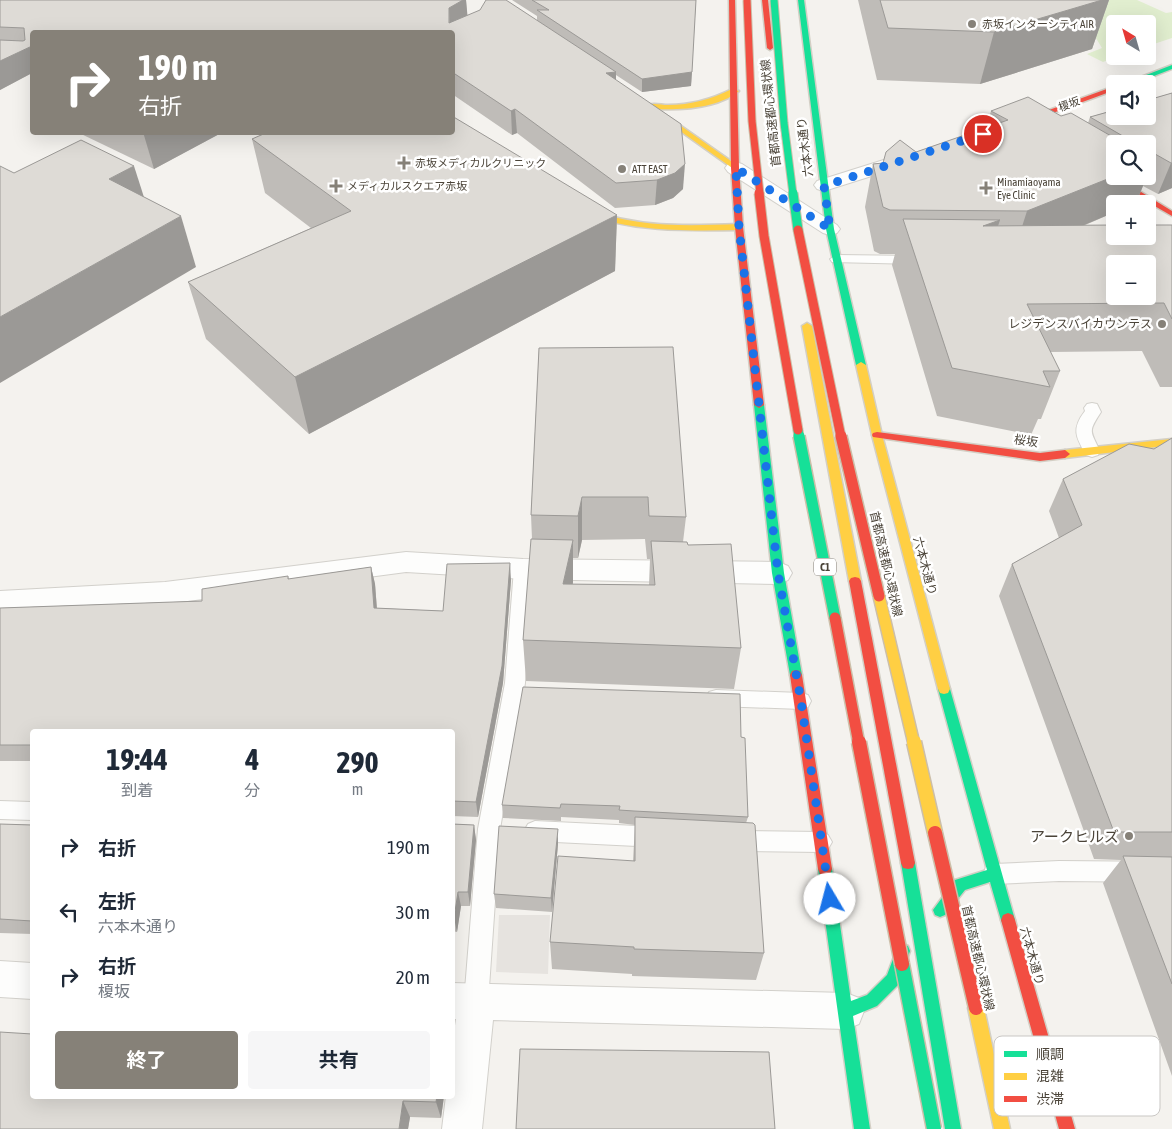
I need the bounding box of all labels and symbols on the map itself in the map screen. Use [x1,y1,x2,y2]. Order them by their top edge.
north arrow [1106,15,1156,65]
marker: 赤坂インターシティAIR [966,18,978,30]
place label: 赤坂インターシティAIR [982,18,1094,30]
street label: 首都高速都心環状線 [758,59,784,167]
street label: 榎坂 [1057,95,1081,113]
pin [962,113,1004,155]
street label: 六本木通り [794,116,816,178]
marker: 赤坂メディカルクリニック [397,156,411,170]
place label: 赤坂メディカルクリニック [415,157,546,169]
marker: ATT EAST [616,163,628,175]
place label: ATT EAST [632,163,668,175]
place label: Minamiaoyama Eye Clinic [997,176,1061,201]
marker: メディカルスクエア赤坂 [329,179,343,193]
place label: メディカルスクエア赤坂 [347,180,467,192]
marker: Minamiaoyama Eye Clinic [979,181,993,195]
place label: レジデンスバイカウンテス [1008,317,1152,331]
marker: レジデンスバイカウンテス [1156,318,1168,330]
street label: 桜坂 [1013,432,1039,450]
street label: 首都高速都心環状線 [867,510,905,618]
street label: 六本木通り [910,535,940,597]
road number: C1 [814,558,836,576]
place label: アークヒルズ [1030,828,1119,845]
marker: アークヒルズ [1123,830,1135,842]
position arrow [803,872,855,924]
street label: 首都高速都心環状線 [959,904,997,1012]
street label: 六本木通り [1017,925,1047,987]
legend [994,1036,1160,1116]
text: 順調 [1036,1046,1064,1062]
text: 混雑 [1036,1068,1064,1084]
text: 渋滞 [1036,1091,1064,1107]

